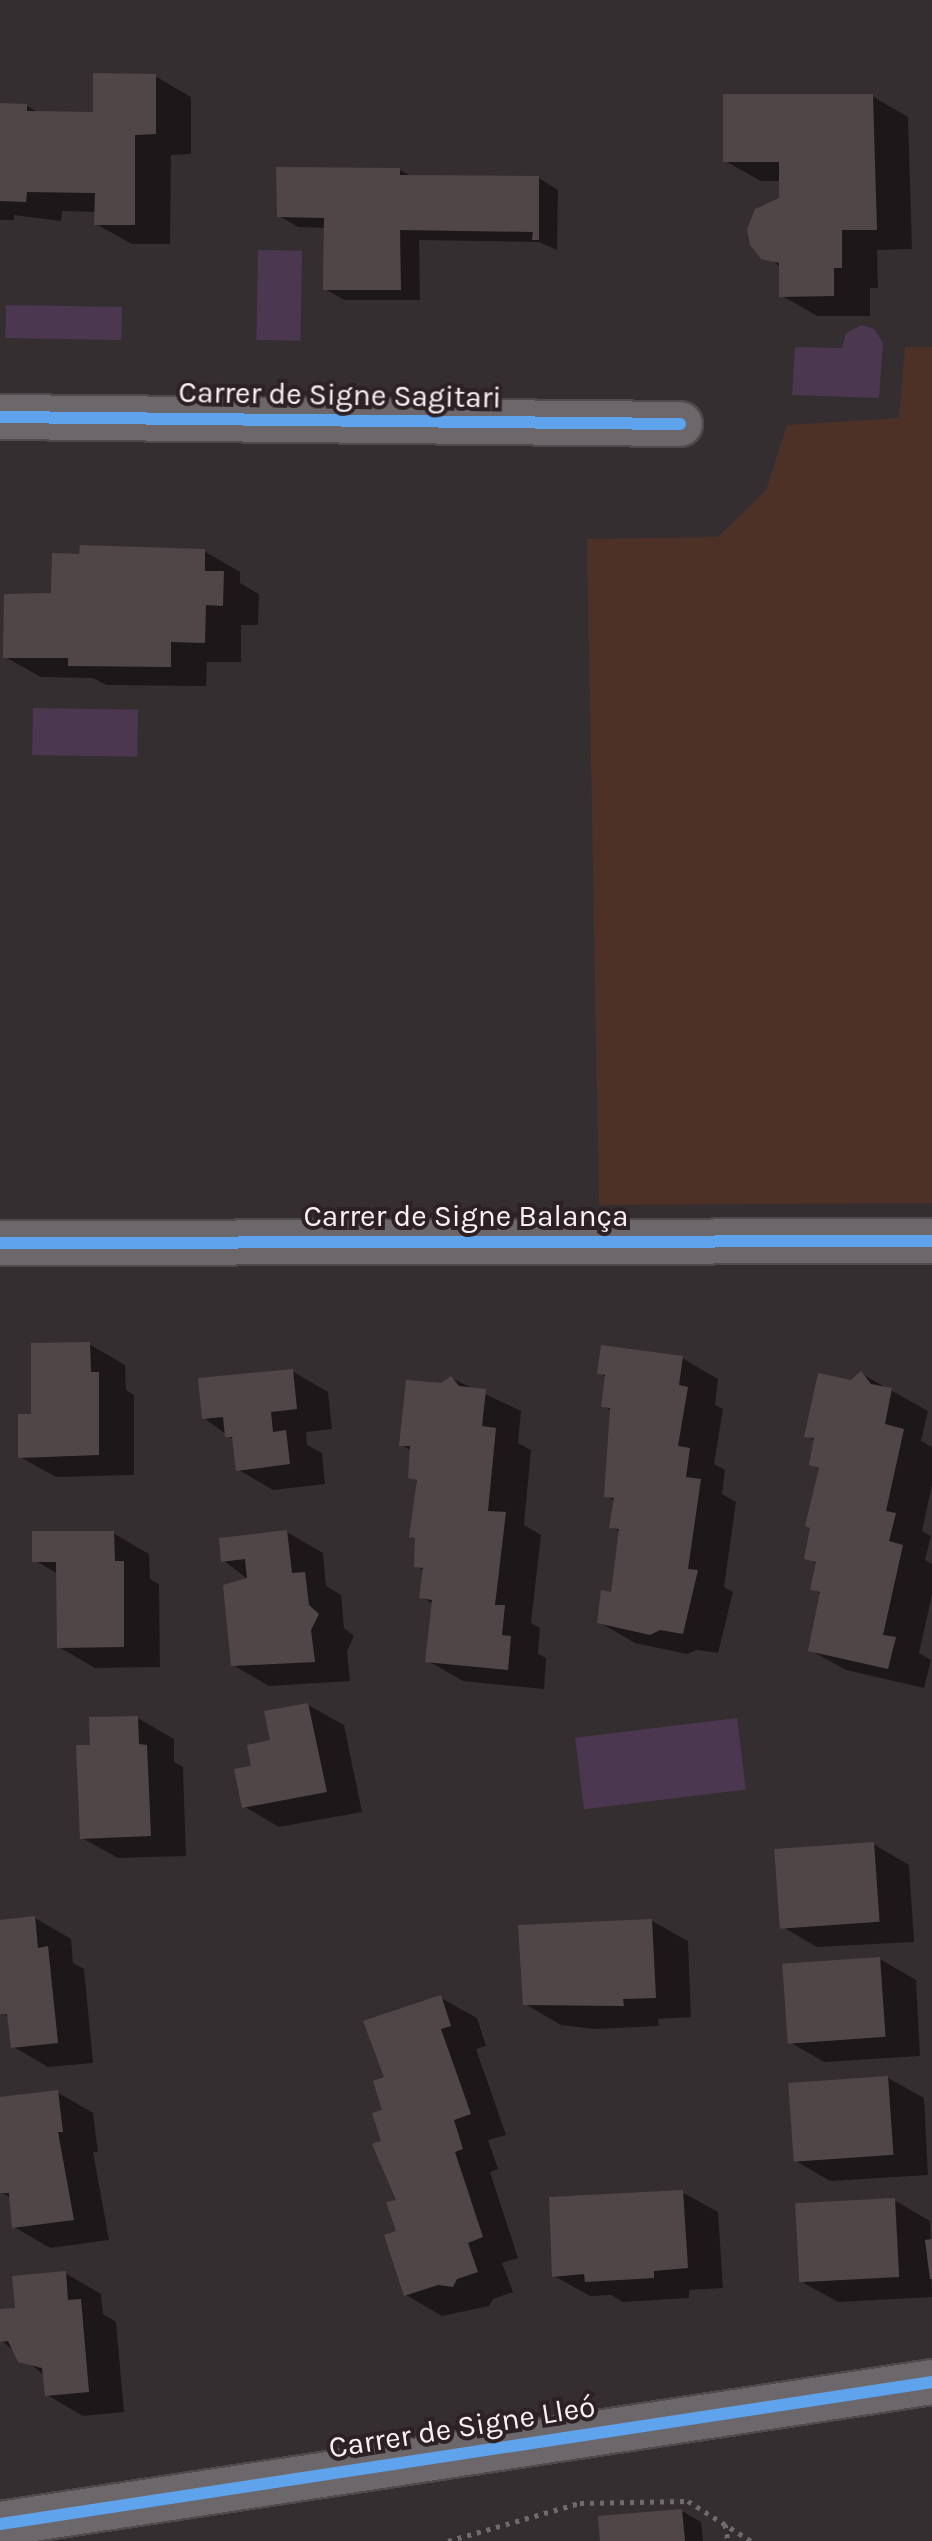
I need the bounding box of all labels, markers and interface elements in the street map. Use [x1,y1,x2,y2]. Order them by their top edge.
street label: Carrer de Signe Sagitari [178,374,502,416]
street label: Carrer de Signe Balança [303,1198,629,1234]
street label: Carrer de Signe Lleó [326,2388,598,2466]

